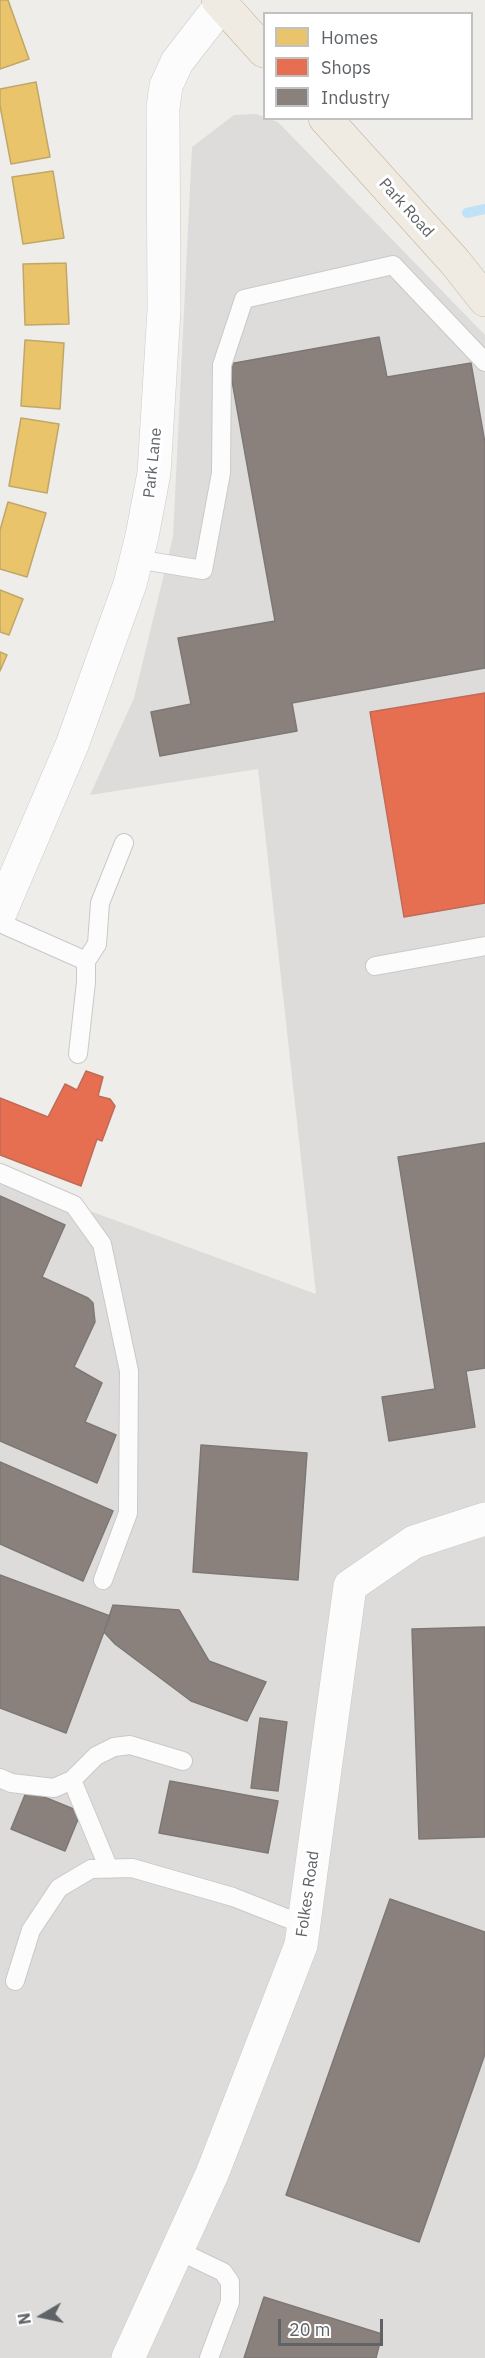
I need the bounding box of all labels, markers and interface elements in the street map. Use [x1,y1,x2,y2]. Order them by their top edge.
legend [263,12,473,120]
text: Homes [321,26,378,49]
text: Shops [321,56,371,79]
text: Industry [321,86,390,109]
street label: Park Road [374,174,438,242]
street label: Park Lane [140,427,166,499]
street label: Folkes Road [292,1850,324,1938]
north arrow [12,2286,72,2346]
scale bar [281,2307,386,2345]
text: N [13,2312,35,2326]
text: 20 m [289,2318,331,2341]

